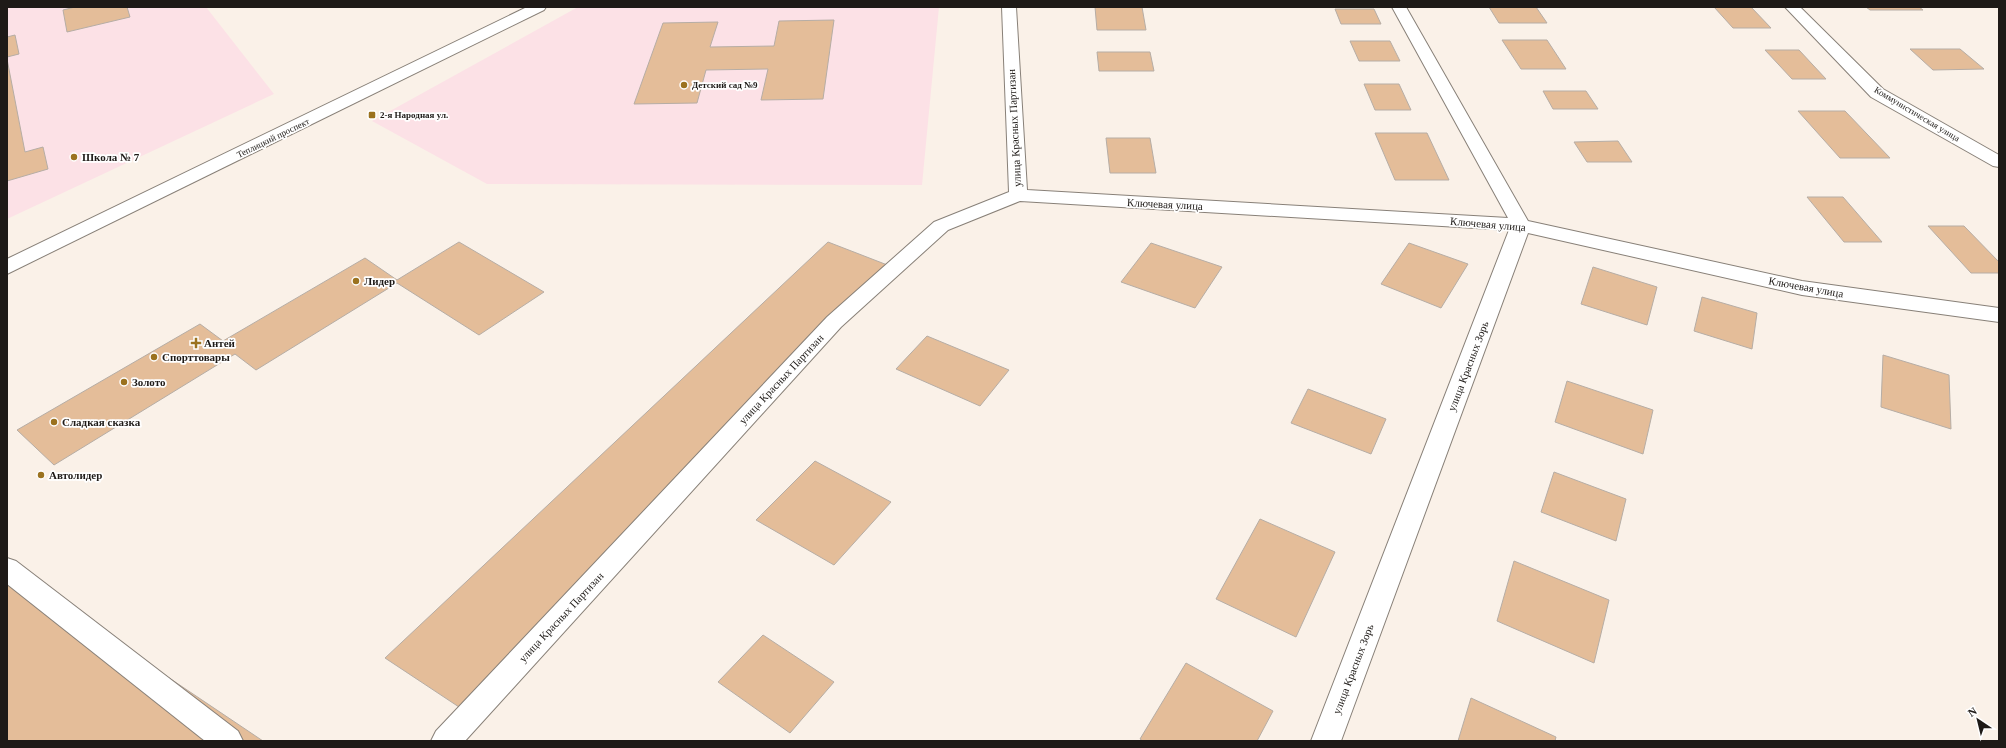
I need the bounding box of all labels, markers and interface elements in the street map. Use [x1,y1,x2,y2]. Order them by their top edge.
street label: улица Красных Партизан [1005,69,1023,187]
marker: Детский сад №9 [679,80,689,90]
place label: Детский сад №9 [692,80,758,90]
street label: Коммунистическая улица [1873,85,1961,143]
marker: 2-я Народная ул. [367,110,377,120]
place label: 2-я Народная ул. [380,110,448,120]
street label: Теплицкий проспект [235,116,311,160]
place label: Школа № 7 [82,151,140,163]
marker: Школа № 7 [69,152,79,162]
street label: Ключевая улица [1127,196,1203,212]
street label: Ключевая улица [1450,215,1526,233]
street label: Ключевая улица [1768,274,1845,300]
place label: Лидер [364,275,395,287]
marker: Лидер [351,276,361,286]
street label: улица Красных Зорь [1445,319,1491,413]
street label: улица Красных Партизан [736,332,826,426]
place label: Антей [204,337,236,349]
marker: Антей [191,338,201,348]
place label: Спорттовары [162,351,230,363]
marker: Спорттовары [149,352,159,362]
place label: Золото [132,376,166,388]
marker: Золото [119,377,129,387]
place label: Сладкая сказка [62,416,141,428]
marker: Сладкая сказка [49,417,59,427]
place label: Автолидер [49,469,102,481]
marker: Автолидер [36,470,46,480]
street label: улица Красных Партизан [516,570,606,664]
street label: улица Красных Зорь [1330,622,1376,716]
north arrow [1958,700,1998,740]
text: N [1966,705,1979,719]

